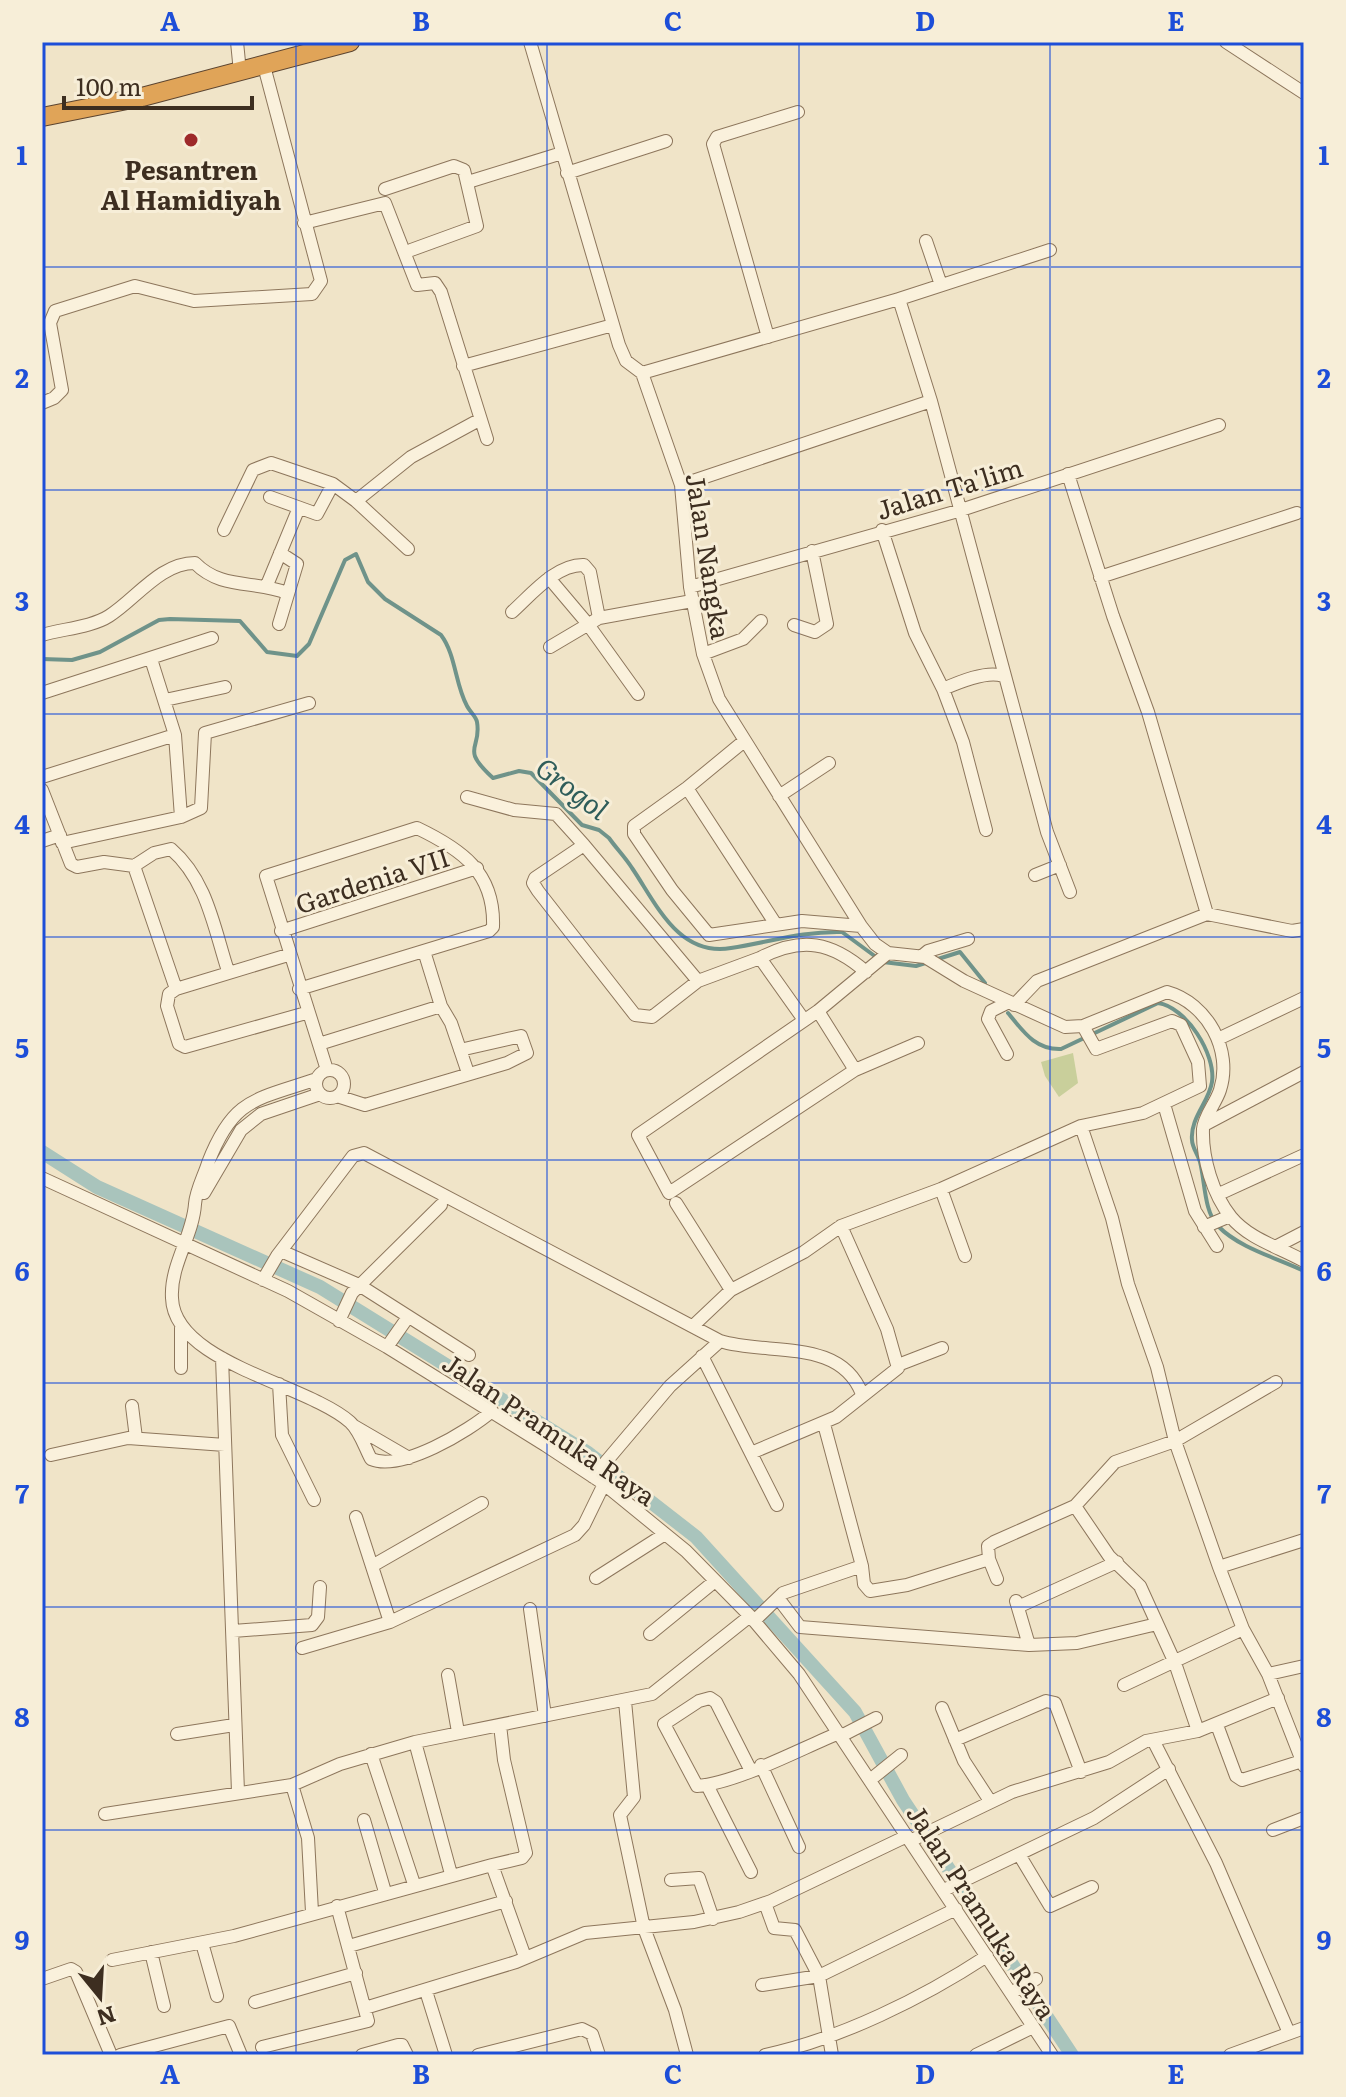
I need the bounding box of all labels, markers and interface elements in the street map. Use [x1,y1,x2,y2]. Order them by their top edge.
text: A [160,0,180,39]
text: B [412,0,430,39]
text: C [664,0,682,39]
text: D [915,0,935,39]
text: E [1167,0,1185,39]
scale bar [64,60,252,110]
text: 100 m [76,68,142,103]
marker: Pesantren Al Hamidiyah [182,131,200,149]
text: 1 [17,134,28,173]
text: 1 [1319,134,1330,173]
place label: Pesantren Al Hamidiyah [101,149,281,218]
text: 2 [15,357,29,396]
text: 2 [1317,357,1331,396]
street label: Jalan Ta'lim [871,446,1027,528]
street label: Jalan Nangka [678,470,742,642]
text: 3 [15,580,29,619]
text: 3 [1317,580,1331,619]
water label: Grogol [528,746,618,829]
text: 4 [14,803,30,842]
text: 4 [1316,803,1332,842]
street label: Gardenia VII [290,836,454,922]
text: 5 [15,1027,29,1066]
text: 5 [1317,1027,1331,1066]
text: 6 [14,1250,30,1289]
text: 6 [1316,1250,1332,1289]
street label: Jalan Pramuka Raya [436,1342,664,1514]
text: 7 [15,1473,29,1512]
text: 7 [1317,1473,1331,1512]
text: 8 [14,1696,30,1735]
text: 8 [1316,1696,1332,1735]
street label: Jalan Pramuka Raya [899,1796,1067,2026]
text: 9 [15,1919,30,1958]
text: 9 [1317,1919,1332,1958]
north arrow [60,1957,140,2037]
text: N [93,1999,121,2036]
text: A [160,2053,180,2092]
text: B [412,2053,430,2092]
text: C [664,2053,682,2092]
text: D [915,2053,935,2092]
text: E [1167,2053,1185,2092]

